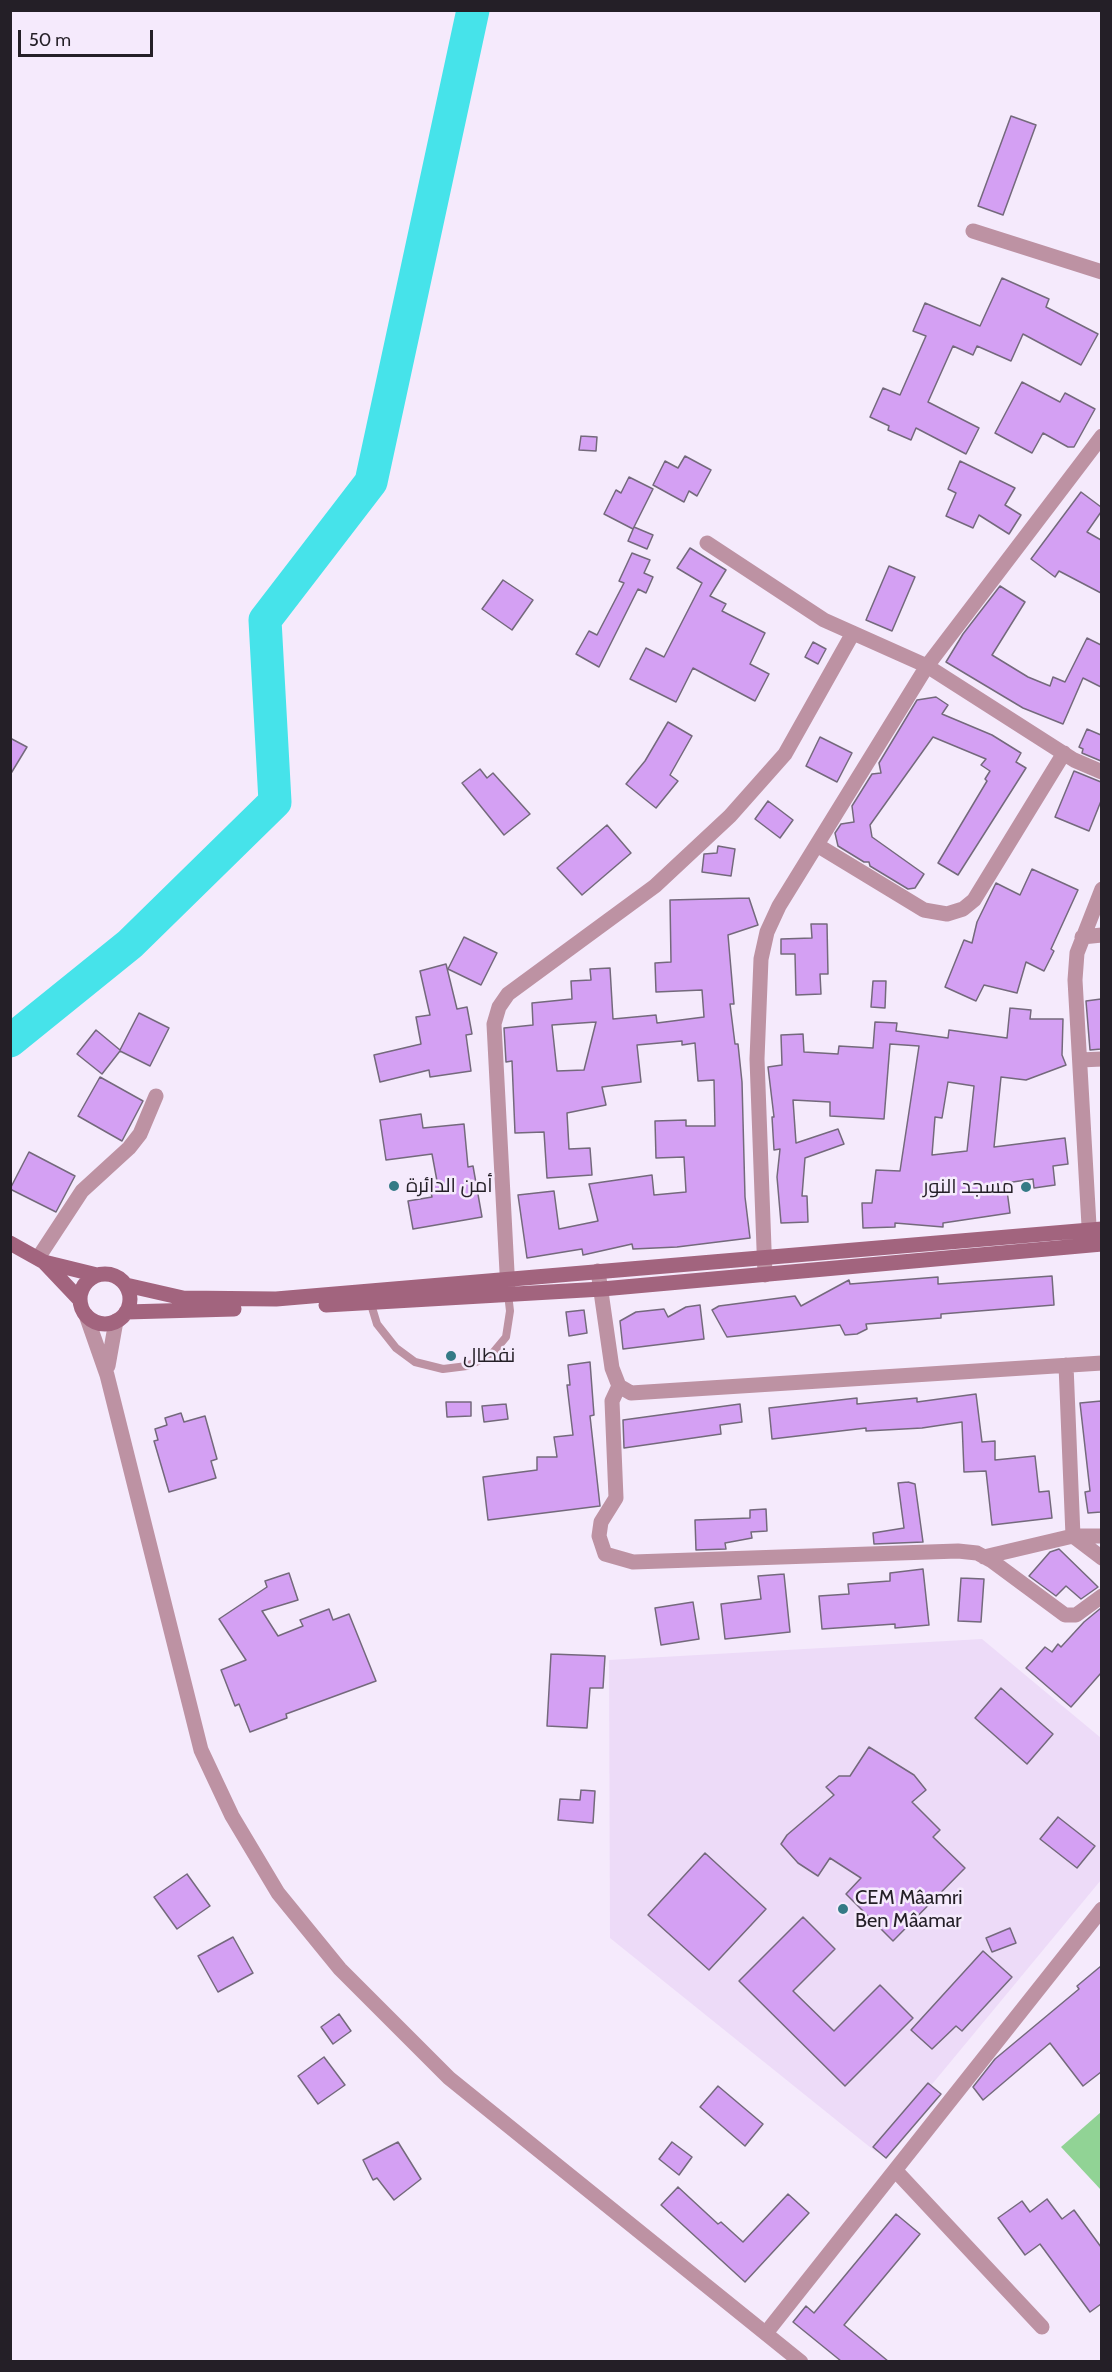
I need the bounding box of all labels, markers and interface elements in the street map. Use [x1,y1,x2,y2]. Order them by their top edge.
scale bar [21,18,156,56]
text: 50 m [29,29,71,51]
place label: أمن الدائرة [406,1174,493,1198]
place label: مسجد النور [923,1175,1014,1199]
marker: أمن الدائرة [387,1179,401,1193]
marker: مسجد النور [1019,1180,1033,1194]
place label: نفطال [463,1344,515,1368]
marker: نفطال [444,1349,458,1363]
place label: CEM Mâamri Ben Mâamar [855,1886,963,1933]
marker: CEM Mâamri Ben Mâamar [836,1902,850,1916]

